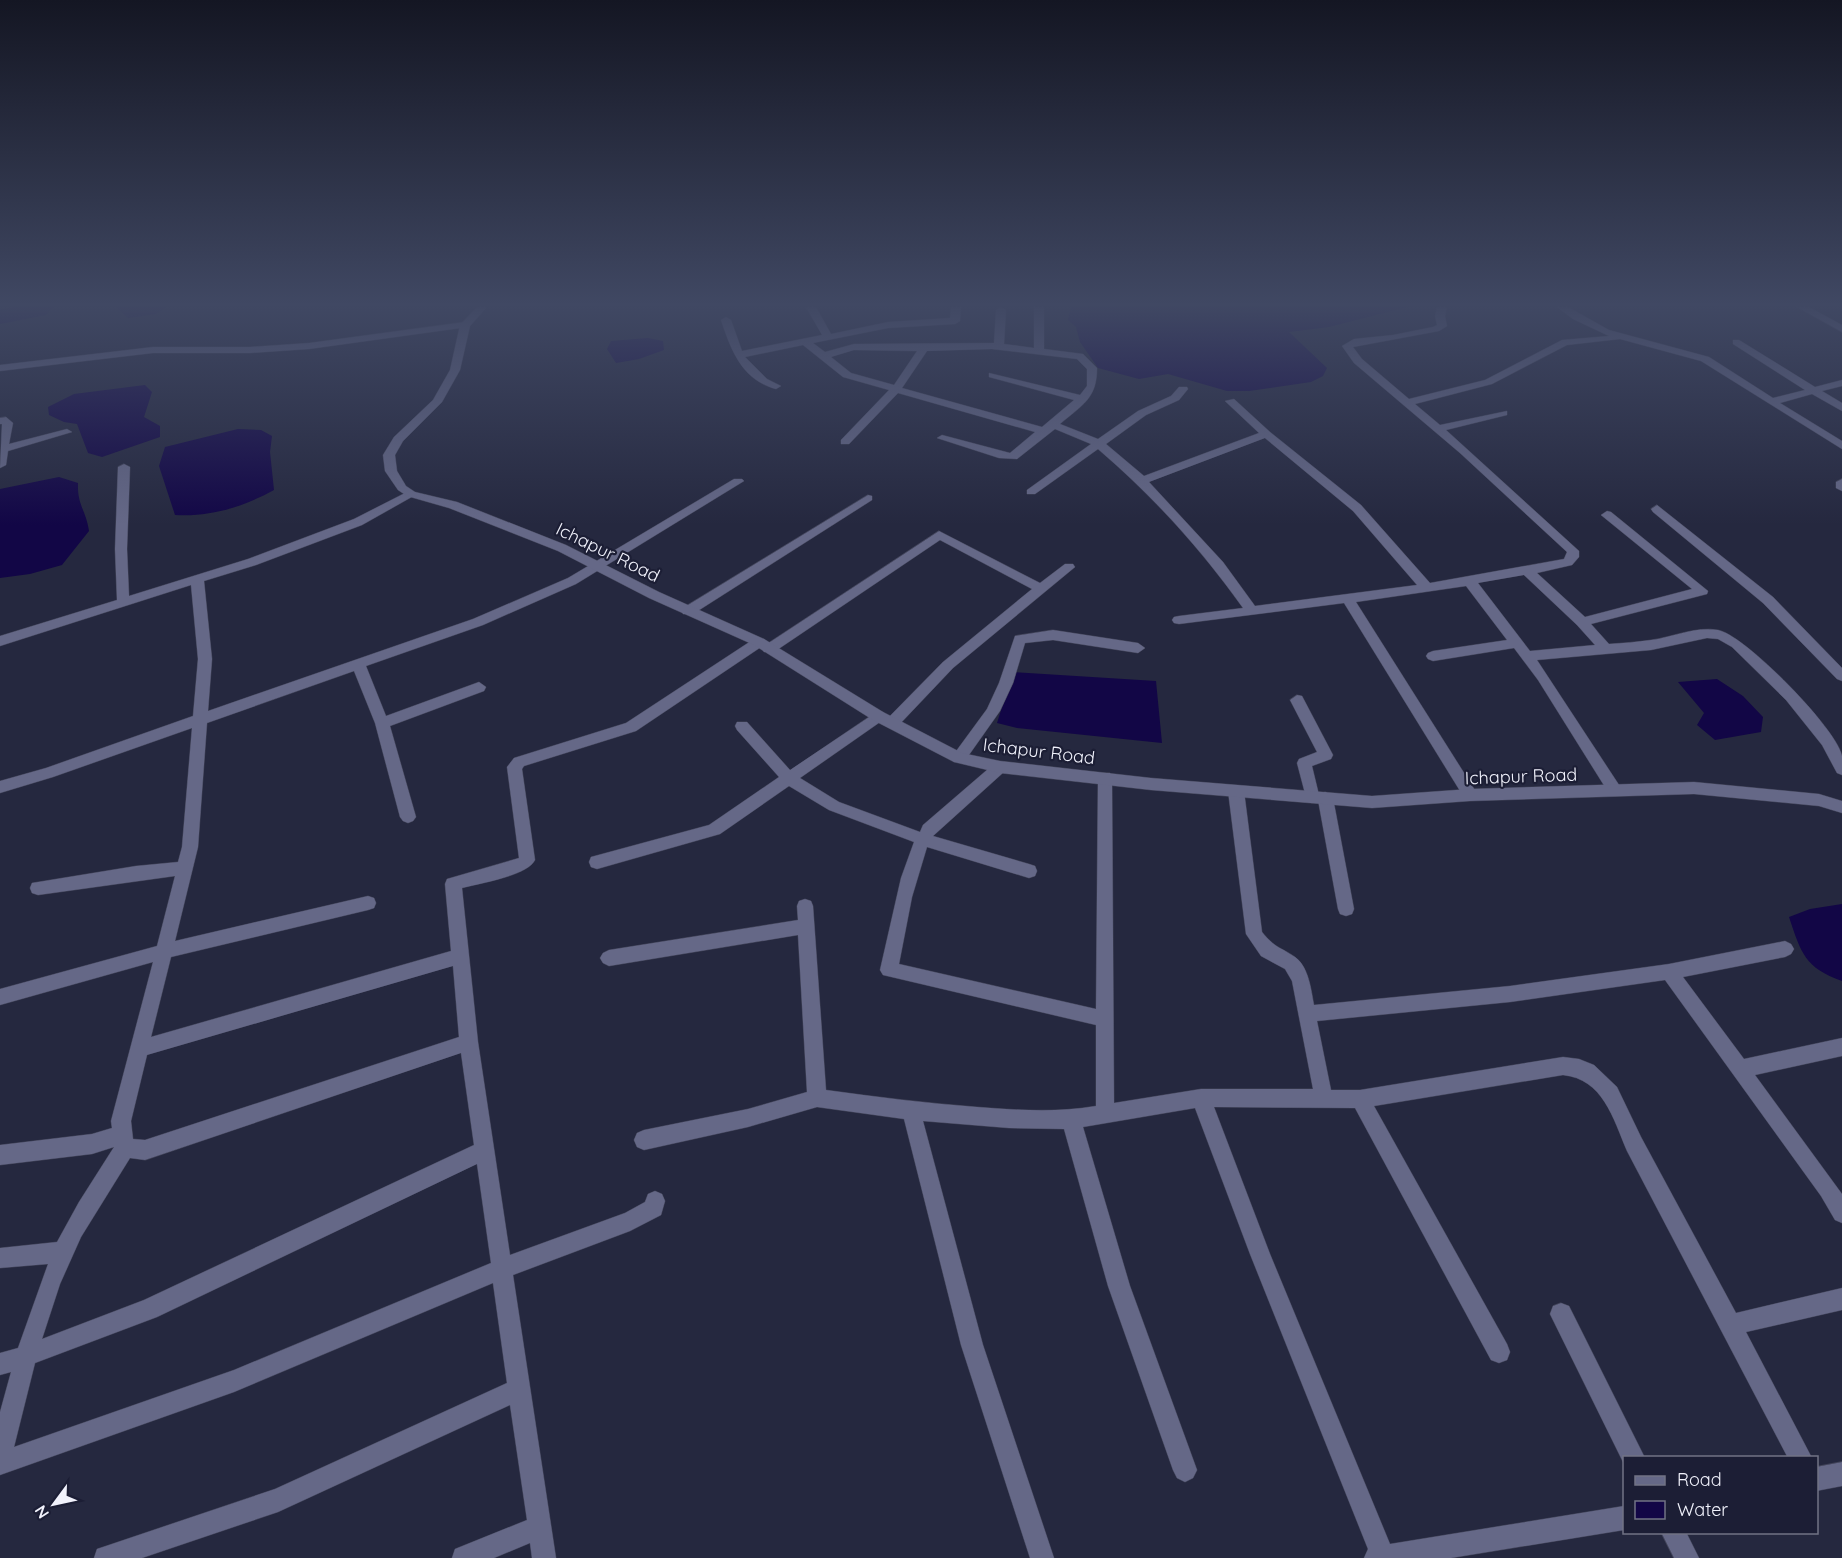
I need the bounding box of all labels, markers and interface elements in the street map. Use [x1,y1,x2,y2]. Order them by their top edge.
street label: Ichapur Road [552,517,664,587]
street label: Ichapur Road [982,733,1096,769]
street label: Ichapur Road [1464,763,1578,789]
legend [1623,1456,1818,1534]
text: Road [1677,1468,1722,1491]
north arrow [24,1474,84,1534]
text: Water [1677,1498,1728,1521]
text: N [30,1502,53,1523]

